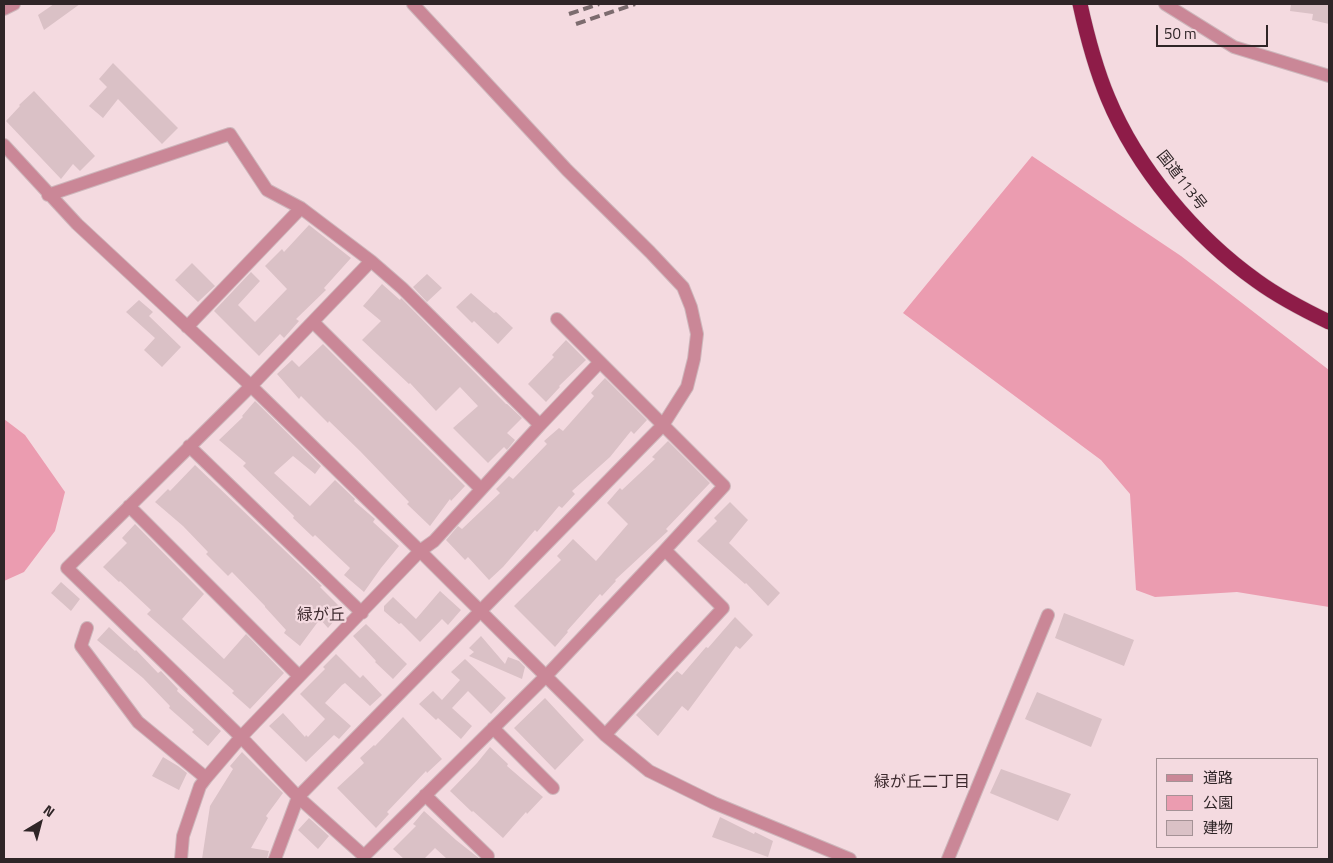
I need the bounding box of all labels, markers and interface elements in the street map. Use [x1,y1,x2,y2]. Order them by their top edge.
scale bar [1158,15,1270,47]
text: 50 m [1164,22,1197,45]
street label: 国道113号 [1152,148,1210,214]
district label: 緑が丘 [297,606,345,626]
legend [1156,758,1318,848]
text: 道路 [1203,766,1233,789]
district label: 緑が丘二丁目 [874,773,970,793]
text: 公園 [1203,791,1233,814]
north arrow [15,798,65,848]
text: N [39,799,60,822]
text: 建物 [1203,816,1233,839]

